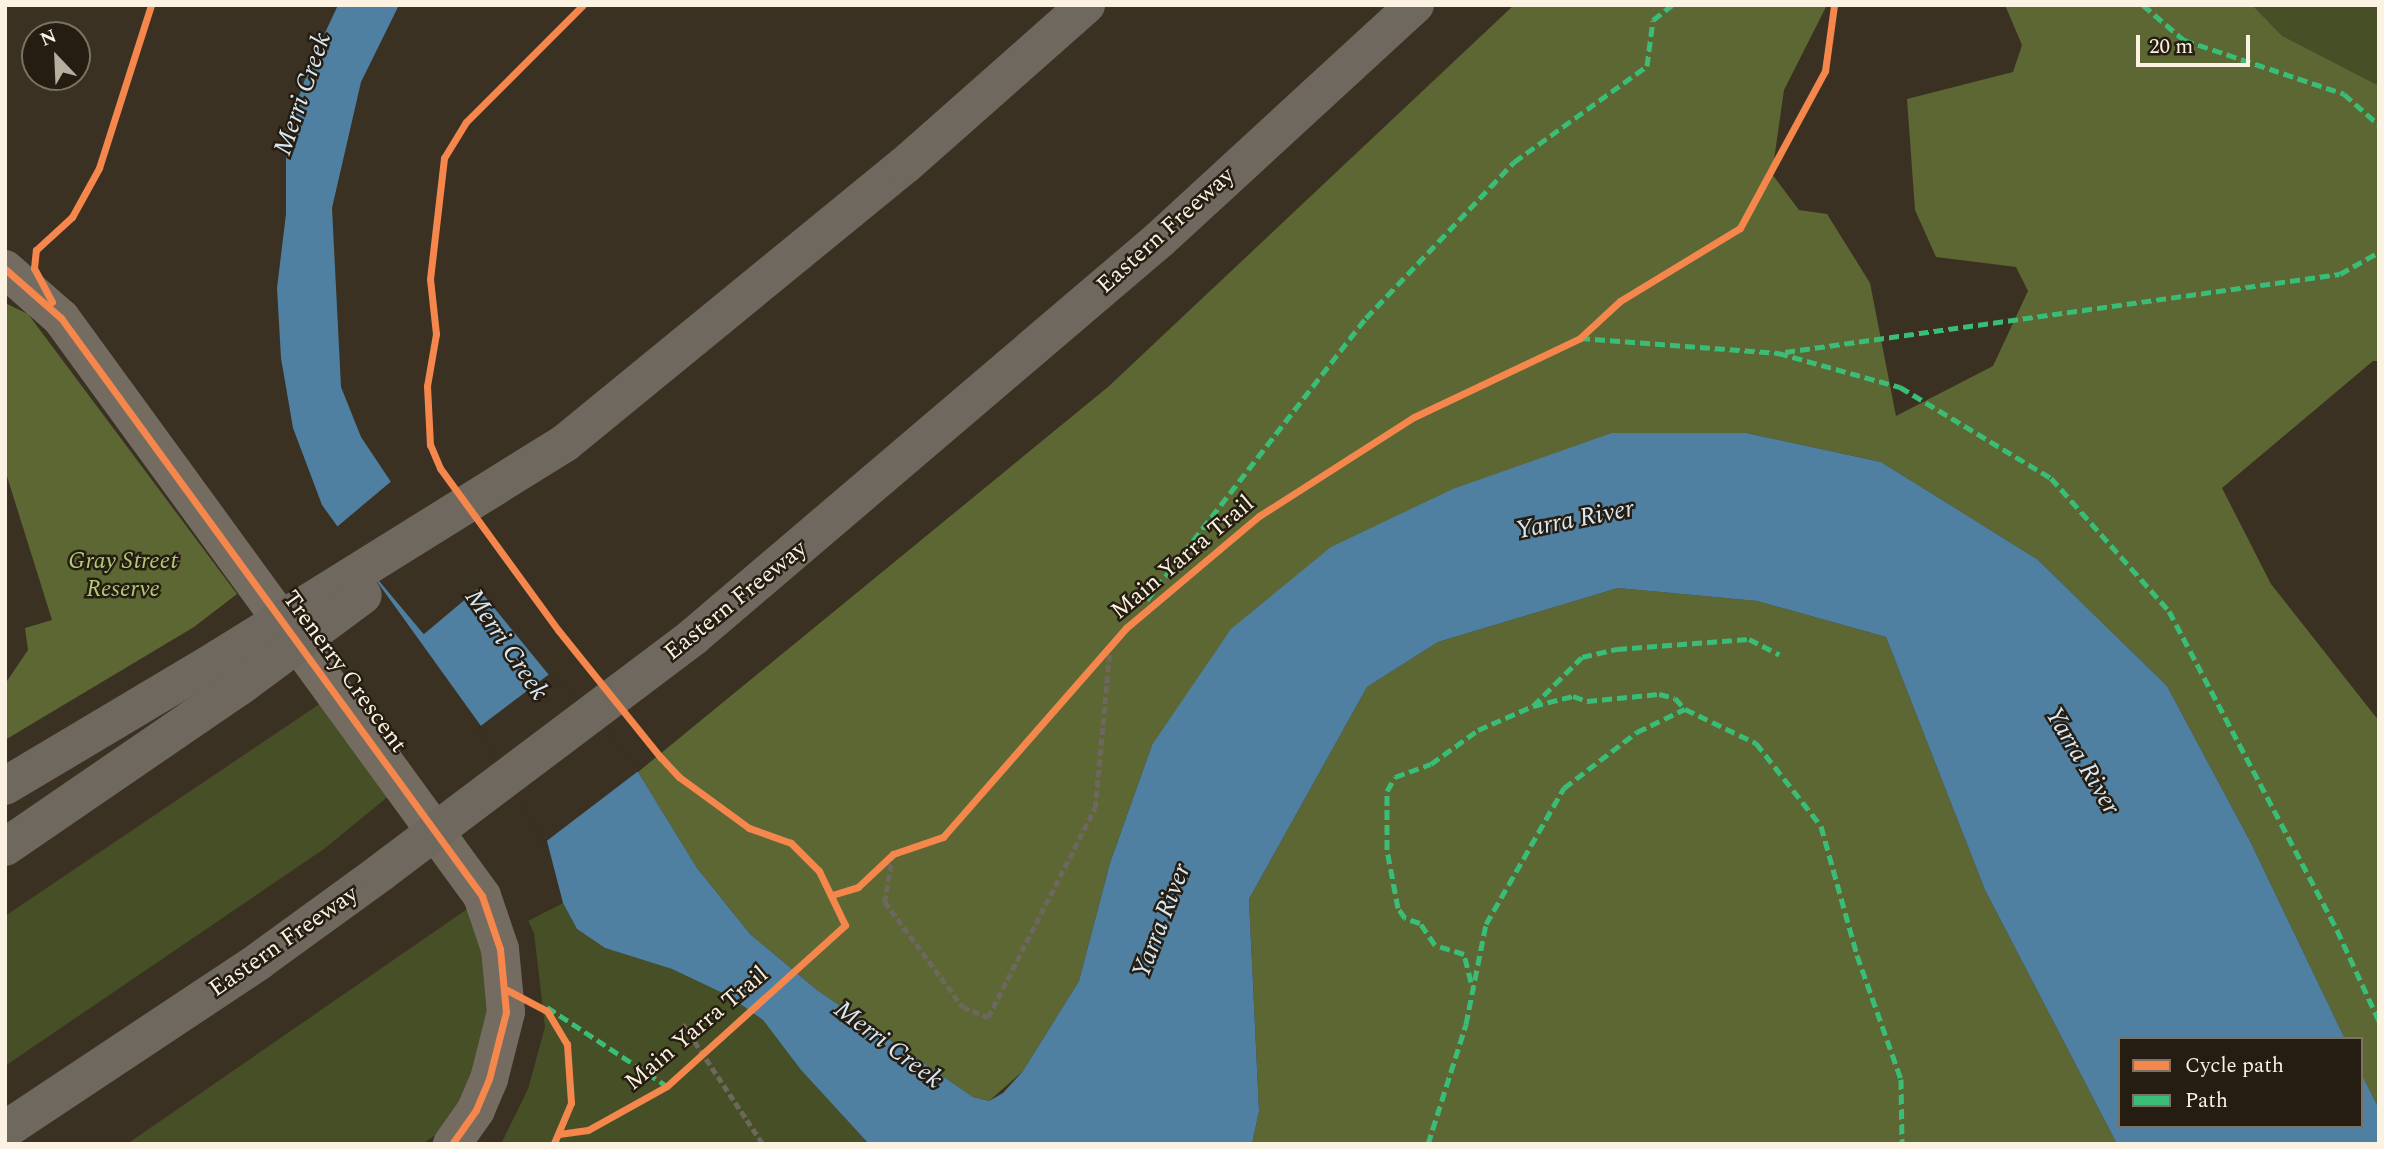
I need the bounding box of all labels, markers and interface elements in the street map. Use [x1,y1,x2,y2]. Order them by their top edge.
north arrow [21,21,91,91]
scale bar [2139,21,2253,65]
text: N [36,22,61,54]
water label: Merri Creek [267,29,339,159]
text: 20 m [2149,31,2193,63]
street label: Eastern Freeway [1091,162,1241,300]
street label: Main Yarra Trail [1106,490,1260,626]
water label: Yarra River [1513,493,1637,547]
street label: Eastern Freeway [659,535,813,667]
park label: Gray Street Reserve [68,548,178,604]
water label: Merri Creek [457,583,555,707]
street label: Trenerry Crescent [276,585,412,759]
water label: Yarra River [2038,701,2126,821]
water label: Yarra River [1126,859,1198,983]
street label: Eastern Freeway [204,880,364,1004]
street label: Main Yarra Trail [620,961,774,1097]
water label: Merri Creek [828,994,948,1096]
legend [2118,1037,2363,1128]
text: Cycle path [2185,1050,2284,1082]
text: Path [2185,1085,2228,1117]

